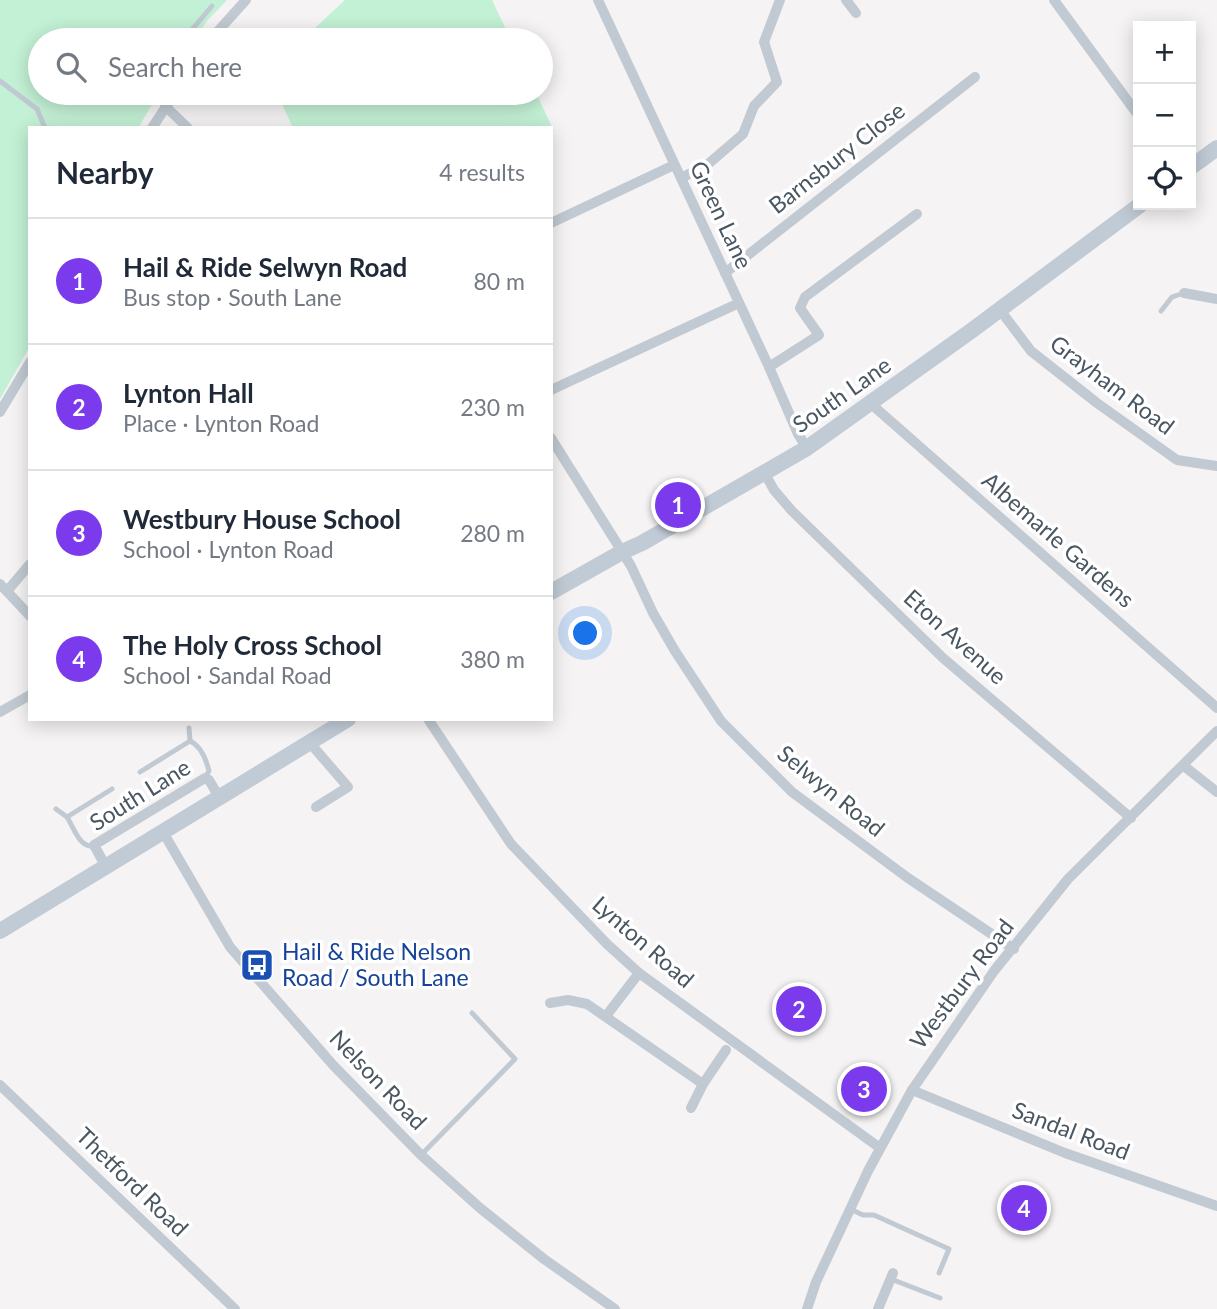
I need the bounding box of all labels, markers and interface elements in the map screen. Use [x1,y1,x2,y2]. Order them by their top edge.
map controls [1133,21,1196,210]
button: + [1133,21,1196,84]
search box [28,28,553,105]
icon: search [52,48,90,86]
text: Search here [108,51,242,83]
button: − [1133,84,1196,147]
street label: Barnsbury Close [763,96,910,219]
button: locate [1133,147,1196,210]
text: Nearby [56,154,154,190]
street label: Green Lane [685,156,759,273]
text: 4 results [439,158,525,186]
text: Hail & Ride Selwyn Road [123,251,407,283]
text: 1 [72,267,86,295]
text: 80 m [474,267,525,295]
text: Bus stop · South Lane [123,283,342,311]
street label: Grayham Road [1045,329,1180,440]
street label: South Lane [787,350,896,438]
text: Lynton Hall [123,377,254,409]
text: 2 [72,393,86,421]
text: 230 m [460,393,525,421]
text: Place · Lynton Road [123,409,319,437]
street label: Albemarle Gardens [977,466,1140,613]
pin: 1 [655,479,701,531]
text: Westbury House School [123,503,401,535]
text: 3 [72,519,86,547]
text: 280 m [460,519,525,547]
text: School · Lynton Road [123,535,334,563]
street label: Eton Avenue [899,583,1013,690]
your location [568,616,602,650]
text: The Holy Cross School [123,629,382,661]
text: 4 [72,645,86,673]
text: 380 m [460,645,525,673]
text: School · Sandal Road [123,661,332,689]
street label: Selwyn Road [772,739,891,842]
street label: South Lane [84,752,195,836]
street label: Lynton Road [587,890,700,993]
street label: Westbury Road [903,913,1019,1054]
place label: Hail & Ride Nelson Road / South Lane [282,937,471,991]
bus stop icon: Hail & Ride Nelson Road / South Lane [238,946,276,984]
pin: 2 [776,983,822,1035]
street label: Nelson Road [324,1024,433,1135]
pin: 3 [841,1063,887,1115]
street label: Sandal Road [1009,1095,1134,1165]
street label: Thetford Road [71,1121,194,1242]
pin: 4 [1001,1182,1047,1234]

